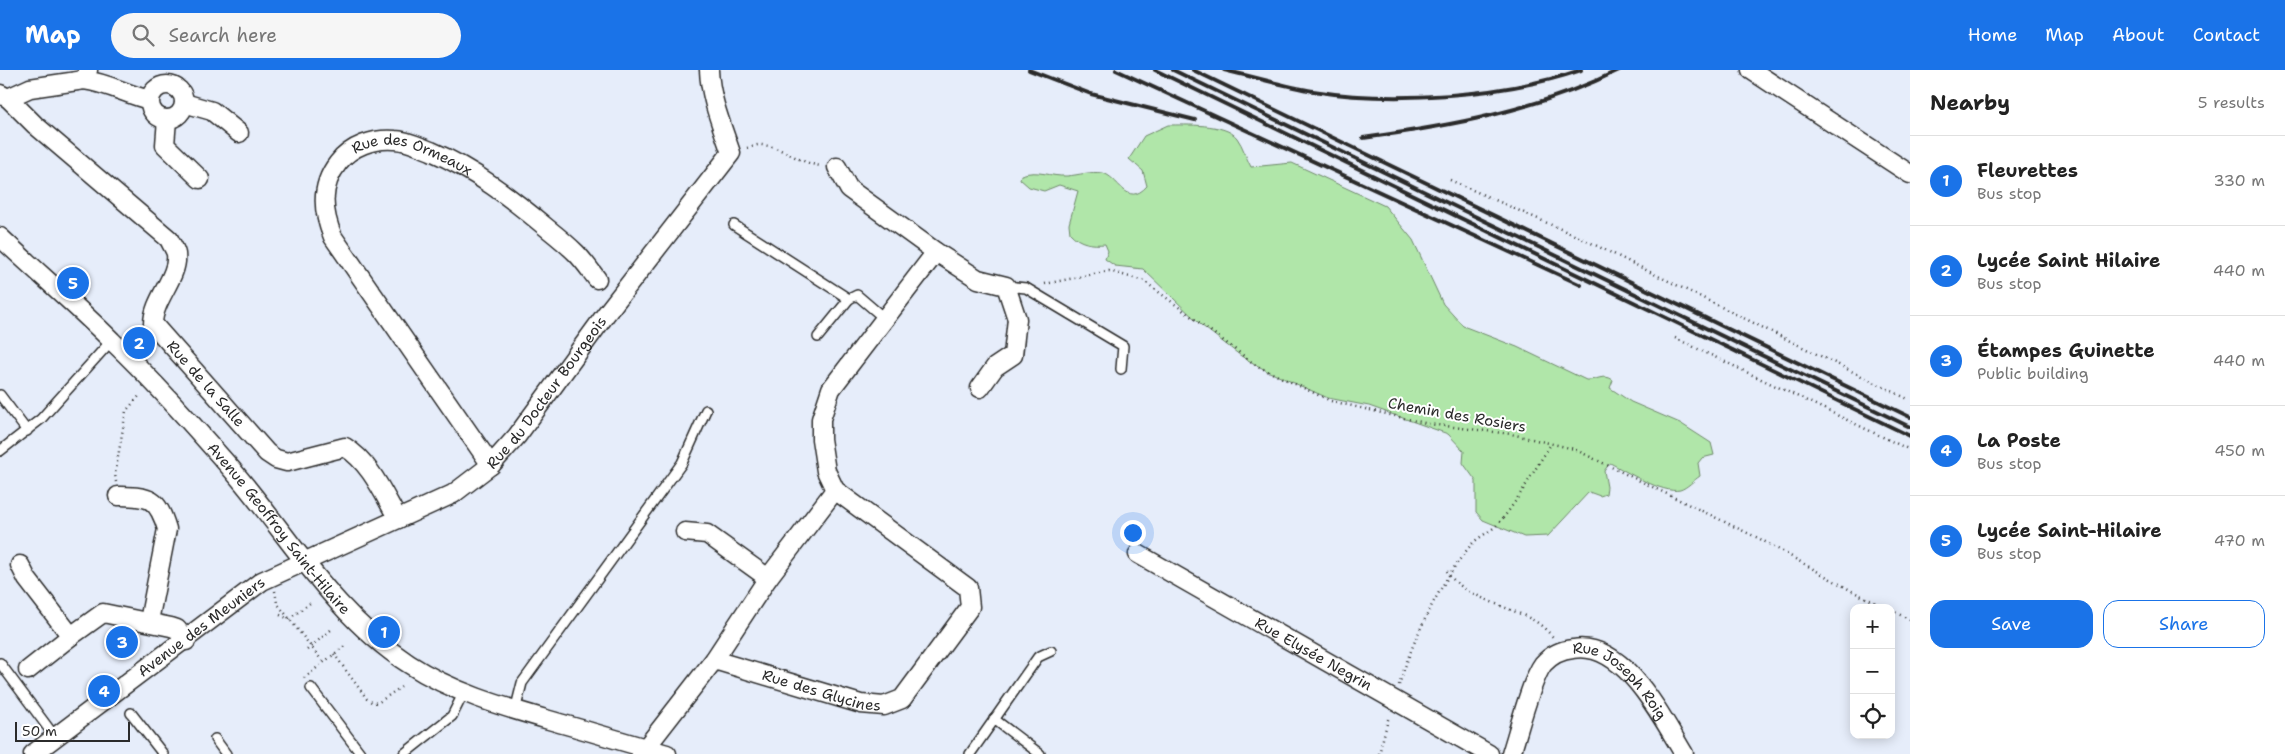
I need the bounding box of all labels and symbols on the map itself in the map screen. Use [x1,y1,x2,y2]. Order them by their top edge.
street label: Rue des Ormeaux [348,130,476,180]
pin: 5 [57,264,89,302]
street label: Rue du Docteur Bourgeois [482,312,611,473]
pin: 2 [123,324,155,362]
street label: Rue de la Salle [162,336,249,431]
street label: Chemin des Rosiers [1386,393,1528,437]
street label: Avenue Geoffroy Saint-Hilaire [203,438,355,619]
your location [1120,520,1146,546]
street label: Avenue des Meuniers [134,572,269,681]
pin: 1 [368,613,400,651]
street label: Rue Elysée Negrin [1251,613,1376,695]
pin: 3 [106,623,138,661]
street label: Rue Joseph Roig [1572,638,1671,724]
street label: Rue des Glycines [760,665,882,716]
pin: 4 [88,672,120,710]
scale bar [15,719,130,742]

